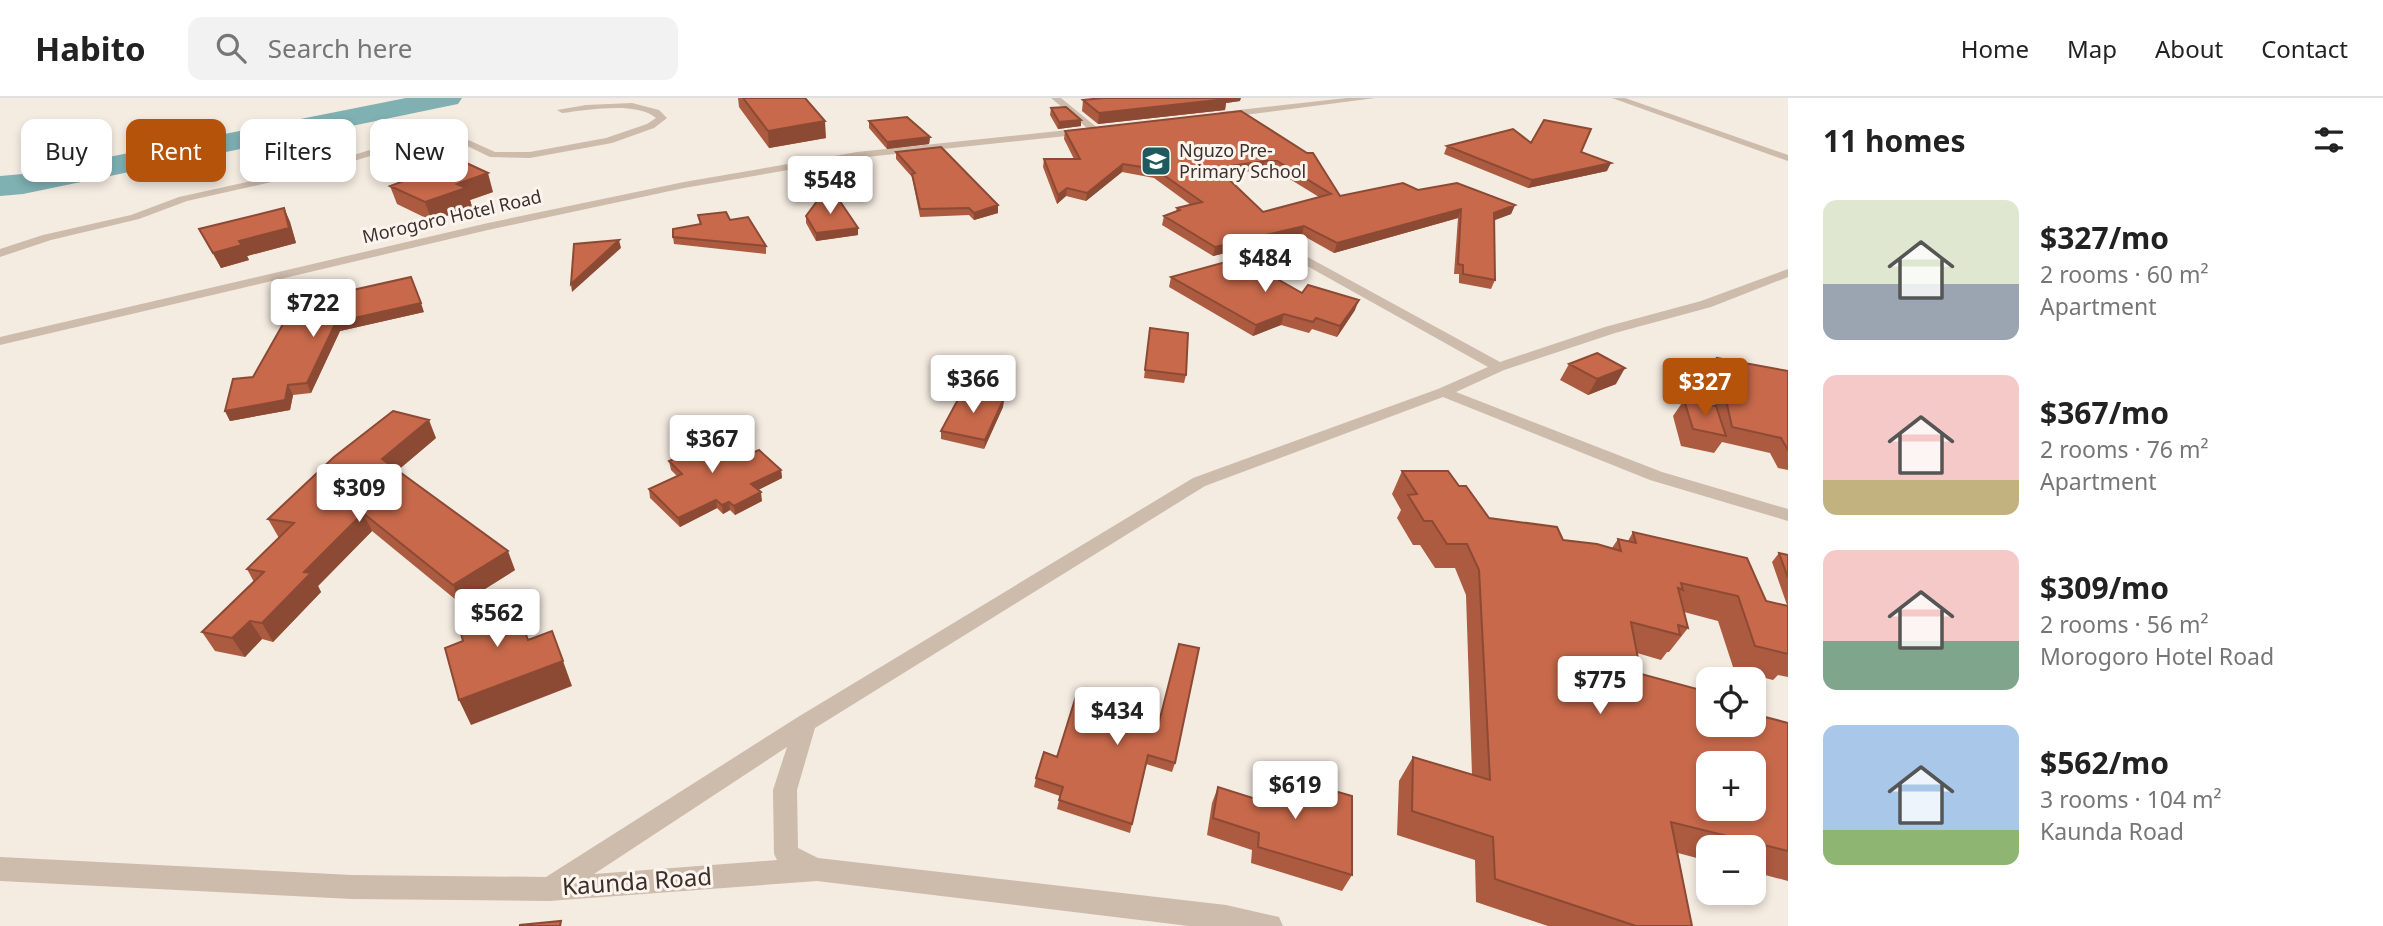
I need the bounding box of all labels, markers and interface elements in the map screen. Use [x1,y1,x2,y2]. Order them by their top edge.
search box [188,17,678,80]
text: Habito [35,26,146,71]
icon: search [212,29,250,67]
text: Search here [268,30,412,66]
text: Home [1961,32,2029,65]
text: Map [2067,32,2117,65]
text: About [2155,32,2223,65]
text: Contact [2261,32,2348,65]
chip: Buy [21,119,112,182]
chip: Rent [126,119,226,182]
chip: Filters [240,119,356,182]
chip: New [370,119,468,182]
text: 11 homes [1823,120,1966,161]
icon: filters [2310,121,2348,159]
place label: Nguzo Pre- Primary School [1179,138,1306,183]
school or university icon: Nguzo Pre- Primary School [1139,144,1173,178]
pin: $548 [789,156,871,216]
text: $548 [804,163,856,195]
street label: Morogoro Hotel Road [360,184,544,248]
text: $327/mo [2040,217,2169,258]
icon: home [1879,228,1963,312]
pin: $484 [1224,234,1306,294]
text: $484 [1239,241,1291,273]
text: 2 rooms · 60 m² [2040,258,2209,290]
pin: $722 [272,280,354,339]
text: $722 [287,286,339,318]
text: Apartment [2040,290,2157,322]
pin: $366 [932,356,1014,415]
pin: $327 [1664,358,1746,418]
text: $366 [947,362,999,394]
text: $327 [1679,365,1731,397]
text: $367/mo [2040,392,2169,433]
icon: home [1879,403,1963,487]
pin: $367 [671,416,753,475]
text: $367 [686,422,738,454]
text: 2 rooms · 76 m² [2040,433,2209,465]
pin: $309 [318,464,400,524]
text: Apartment [2040,465,2157,497]
text: $309 [333,471,385,503]
text: $309/mo [2040,567,2169,608]
icon: home [1879,578,1963,662]
pin: $562 [456,589,538,649]
text: $562 [471,596,523,628]
text: 2 rooms · 56 m² [2040,608,2209,640]
text: Morogoro Hotel Road [2040,640,2274,672]
pin: $775 [1559,656,1641,716]
text: $775 [1574,663,1626,695]
map controls [1696,667,1766,905]
button: locate [1696,667,1766,737]
pin: $434 [1076,688,1158,747]
text: $434 [1091,694,1143,726]
text: $562/mo [2040,742,2169,783]
button: + [1696,751,1766,821]
icon: home [1879,753,1963,837]
pin: $619 [1254,762,1336,821]
text: $619 [1269,768,1321,800]
text: 3 rooms · 104 m² [2040,783,2222,815]
text: Kaunda Road [2040,815,2184,847]
button: − [1696,835,1766,905]
street label: Kaunda Road [561,859,713,902]

